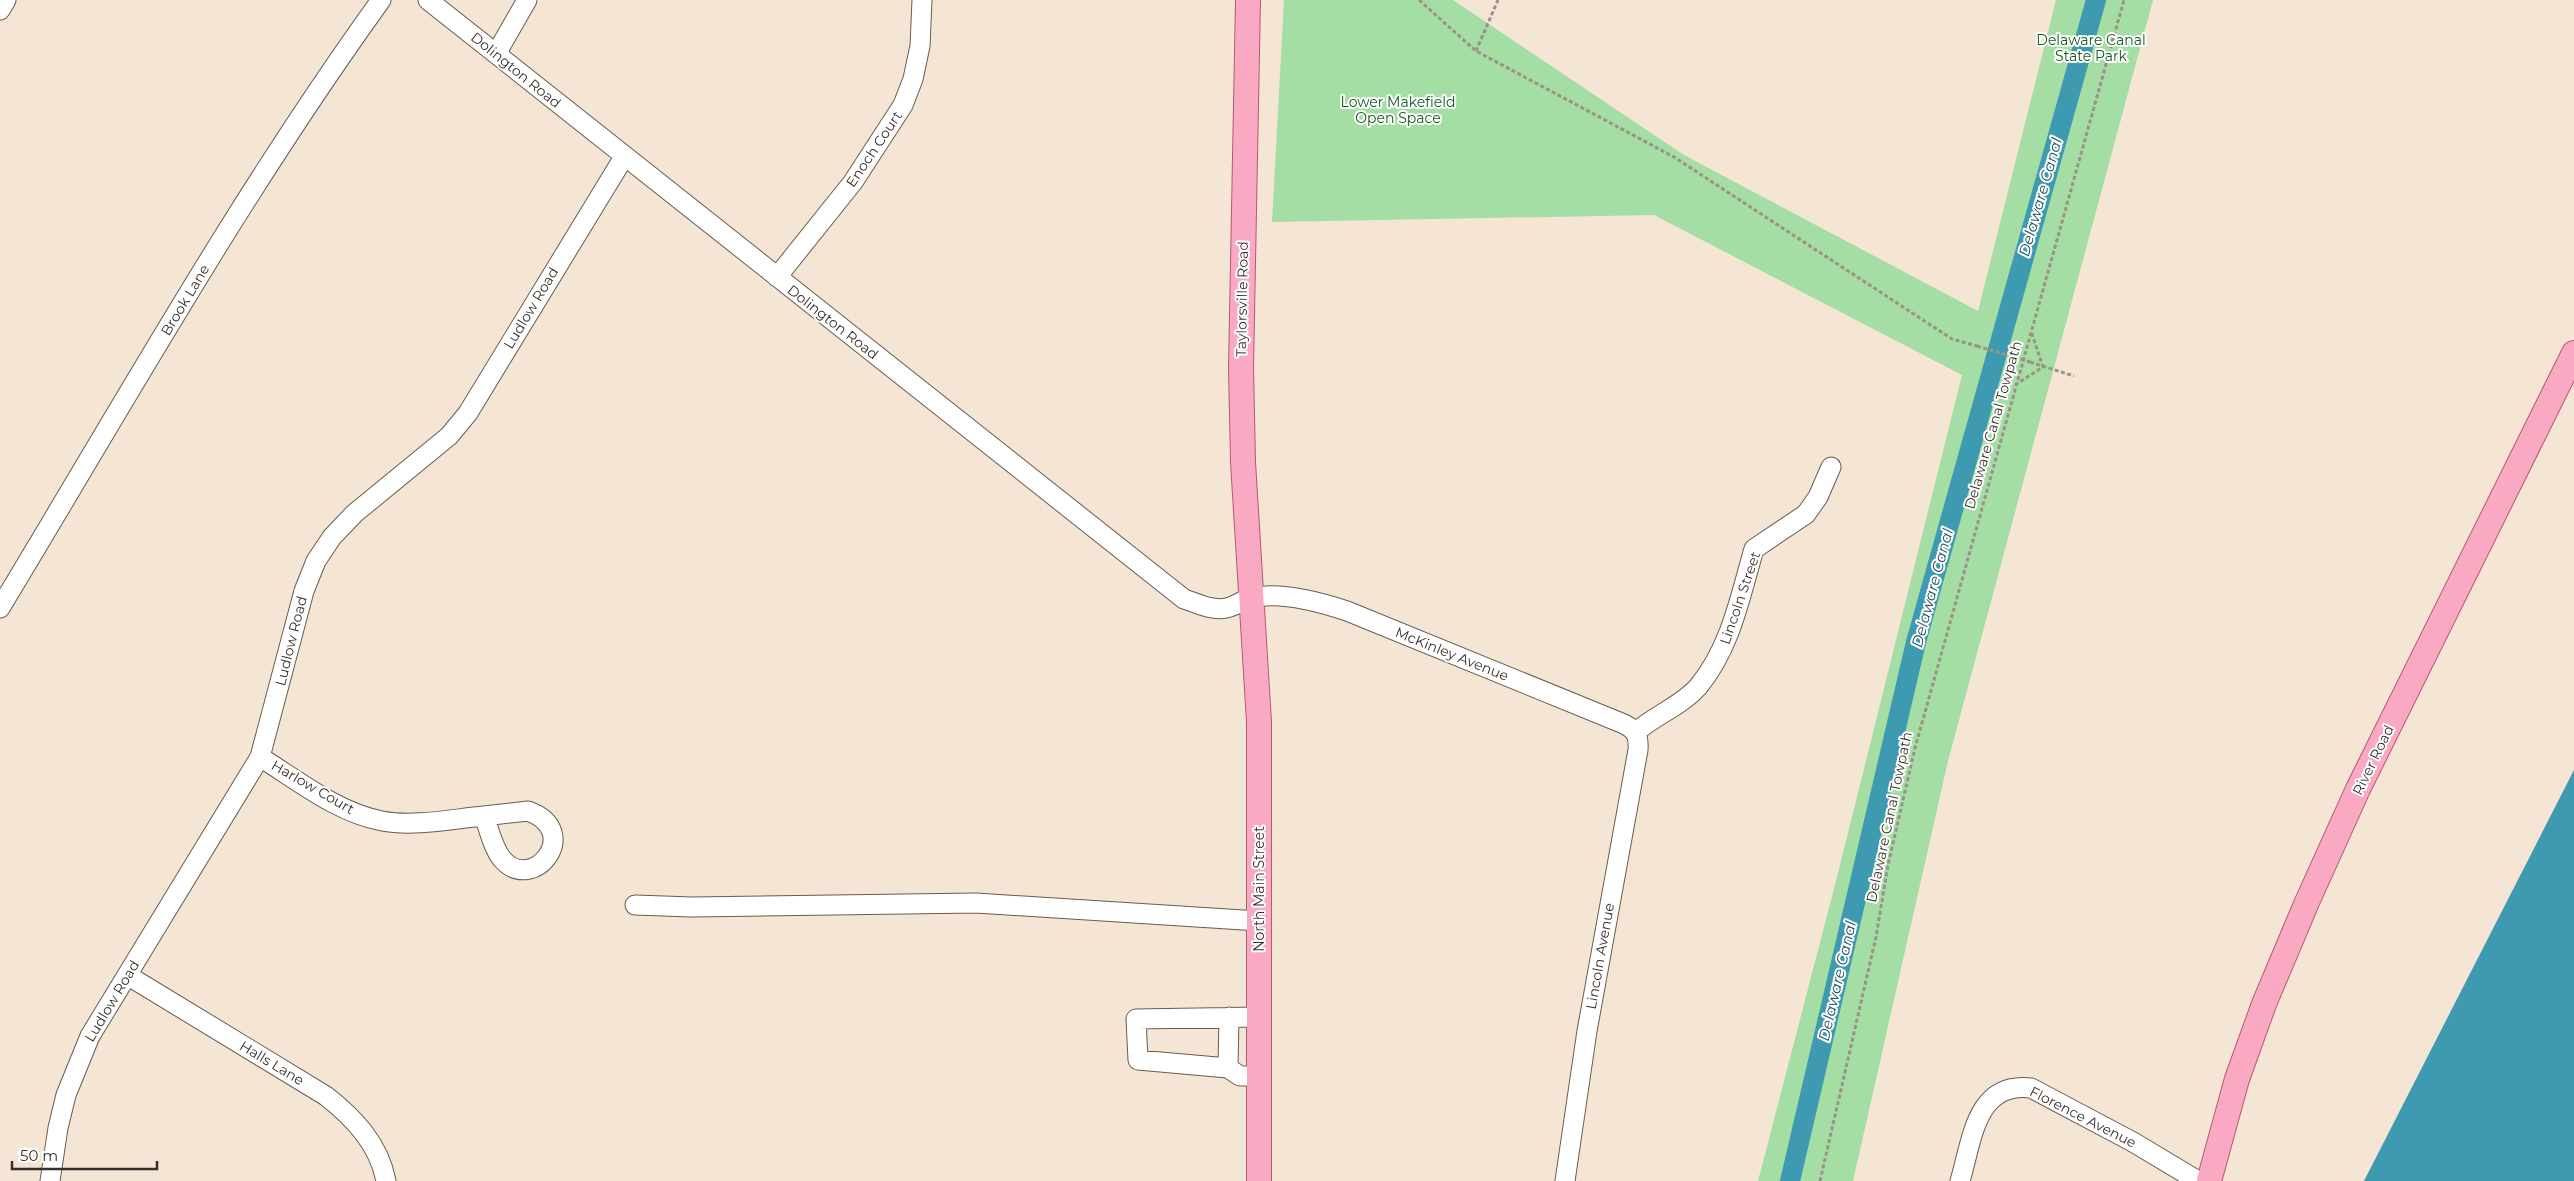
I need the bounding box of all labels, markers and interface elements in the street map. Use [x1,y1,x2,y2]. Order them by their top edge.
street label: Dolington Road [467,28,565,112]
park label: Delaware Canal State Park [2036,31,2146,65]
park label: Lower Makefield Open Space [1341,93,1455,127]
street label: Enoch Court [842,107,906,190]
water label: Delaware Canal [2014,135,2066,259]
street label: Taylorsville Road [1232,241,1252,357]
street label: Brook Lane [157,261,213,339]
street label: Ludlow Road [500,264,562,352]
street label: Dolington Road [784,281,882,363]
street label: Delaware Canal Towpath [1960,339,2026,511]
water label: Delaware Canal [1907,526,1957,650]
street label: Lincoln Street [1716,549,1764,647]
street label: Ludlow Road [271,594,311,688]
street label: McKinley Avenue [1393,623,1511,685]
street label: River Road [2348,722,2398,798]
street label: Delaware Canal Towpath [1862,730,1916,904]
street label: Harlow Court [268,756,358,818]
street label: North Main Street [1250,826,1268,952]
street label: Lincoln Avenue [1582,901,1618,1011]
water label: Delaware Canal [1814,919,1860,1043]
street label: Ludlow Road [81,957,143,1045]
street label: Halls Lane [236,1037,308,1089]
street label: Florence Avenue [2027,1082,2139,1152]
scale bar [12,1138,158,1170]
text: 50 m [20,1146,58,1165]

